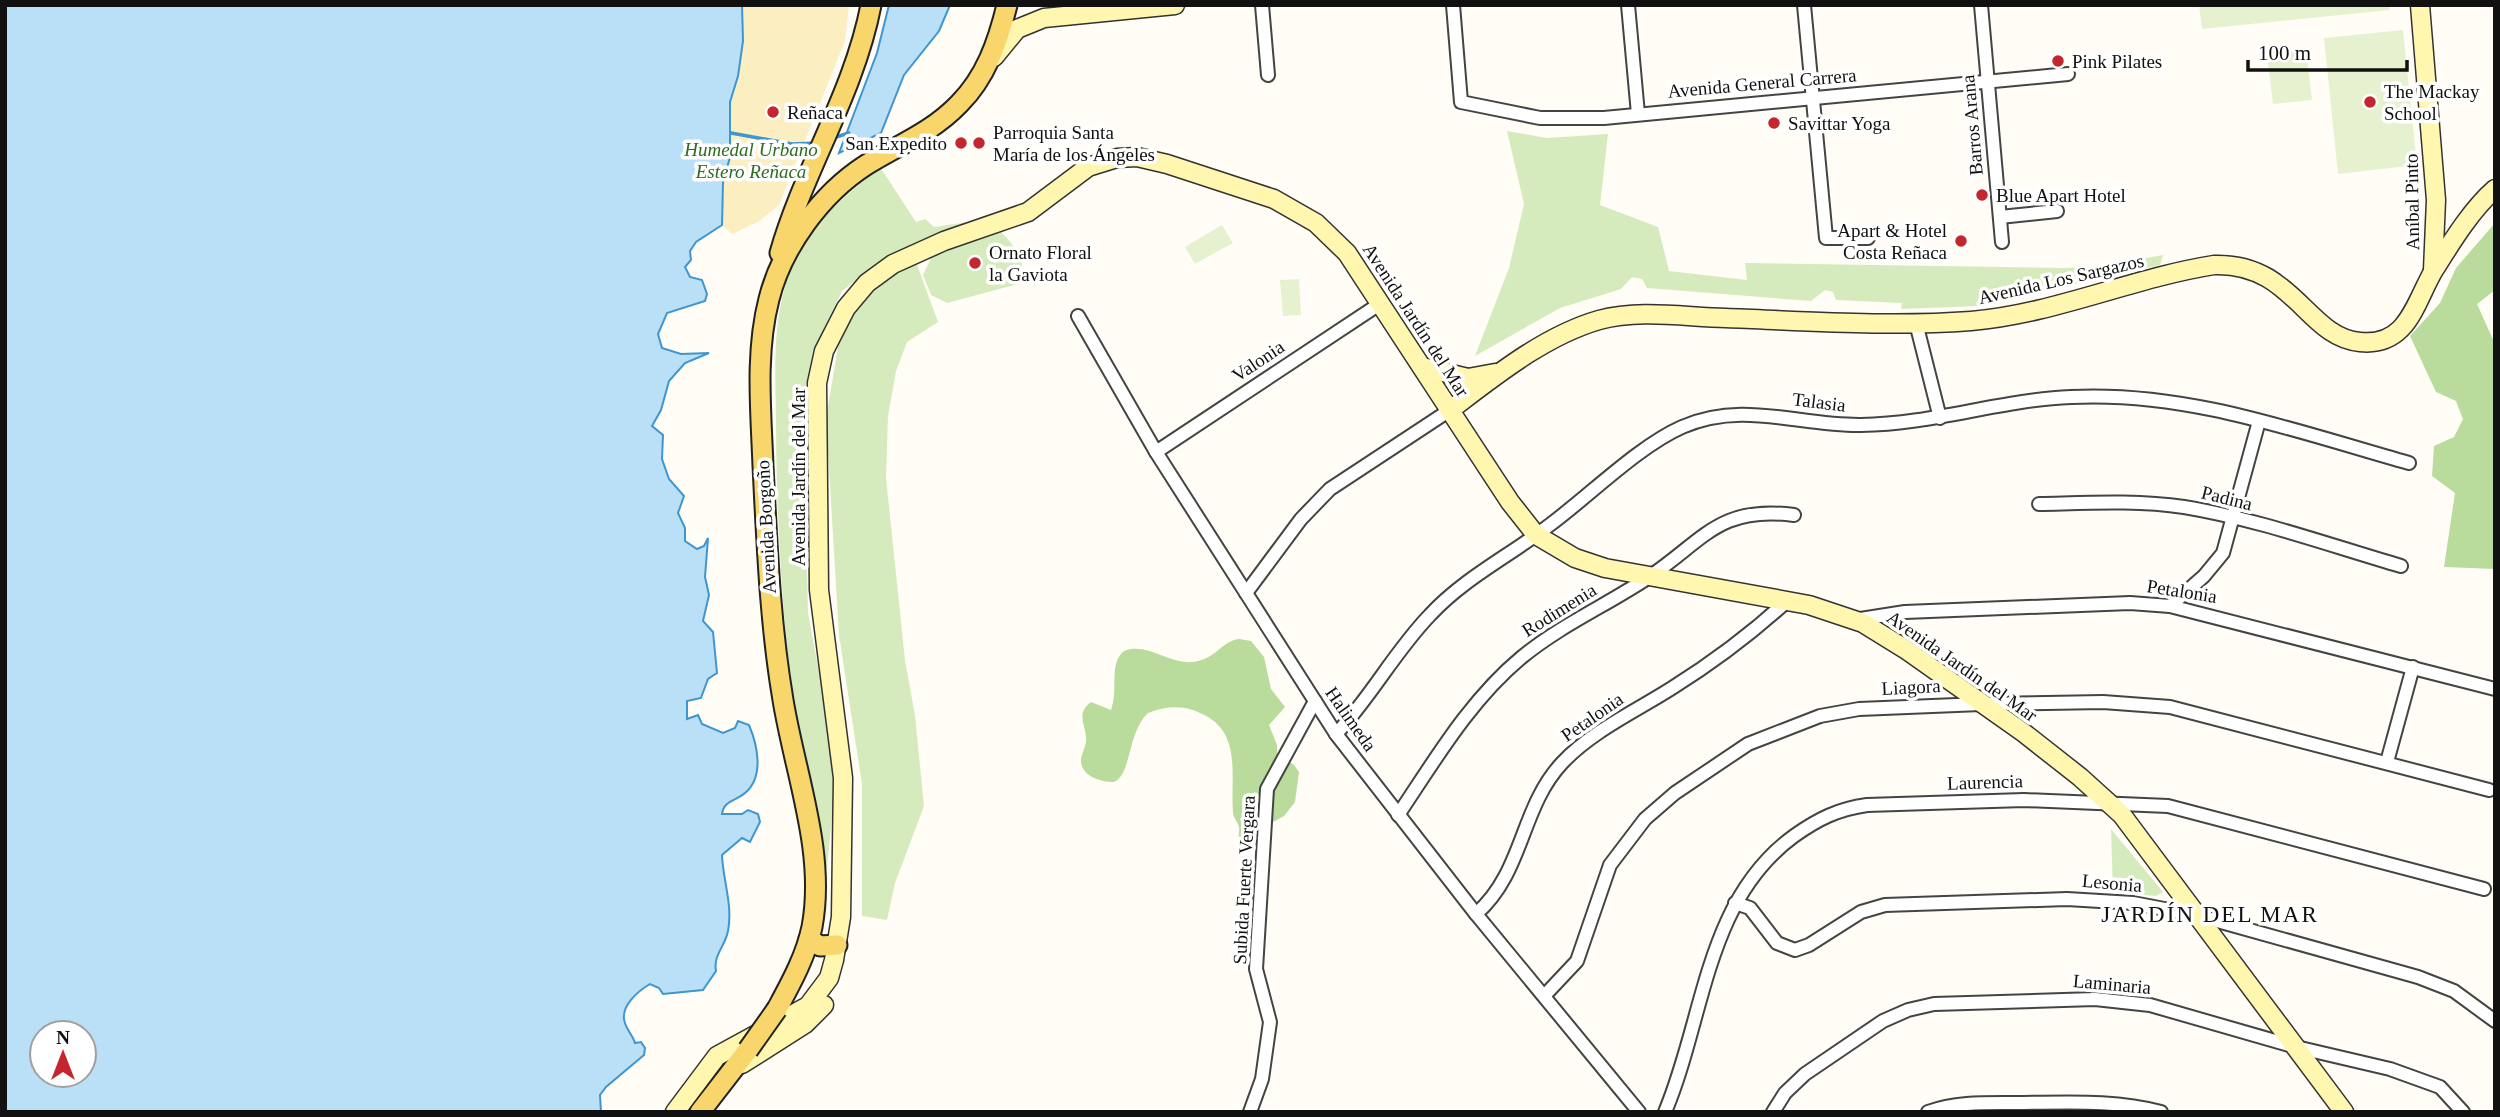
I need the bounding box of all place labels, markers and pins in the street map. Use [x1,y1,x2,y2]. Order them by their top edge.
place label: Pink Pilates [2072,51,2162,72]
marker: Pink Pilates [2050,53,2066,69]
place label: The Mackay School [2384,81,2480,124]
marker: The Mackay School [2362,94,2378,110]
place label: Reñaca [787,102,843,123]
marker: Reñaca [765,104,781,120]
place label: Savittar Yoga [1788,113,1891,134]
marker: Savittar Yoga [1766,115,1782,131]
place label: Parroquia Santa María de los Ángeles [993,122,1155,165]
place label: San Expedito [845,133,947,154]
marker: San Expedito [953,135,969,151]
marker: Parroquia Santa María de los Ángeles [971,135,987,151]
place label: Blue Apart Hotel [1996,185,2126,206]
marker: Blue Apart Hotel [1974,187,1990,203]
place label: Apart & Hotel Costa Reñaca [1837,220,1948,263]
marker: Apart & Hotel Costa Reñaca [1953,233,1969,249]
place label: Ornato Floral la Gaviota [989,242,1092,285]
marker: Ornato Floral la Gaviota [967,255,983,271]

